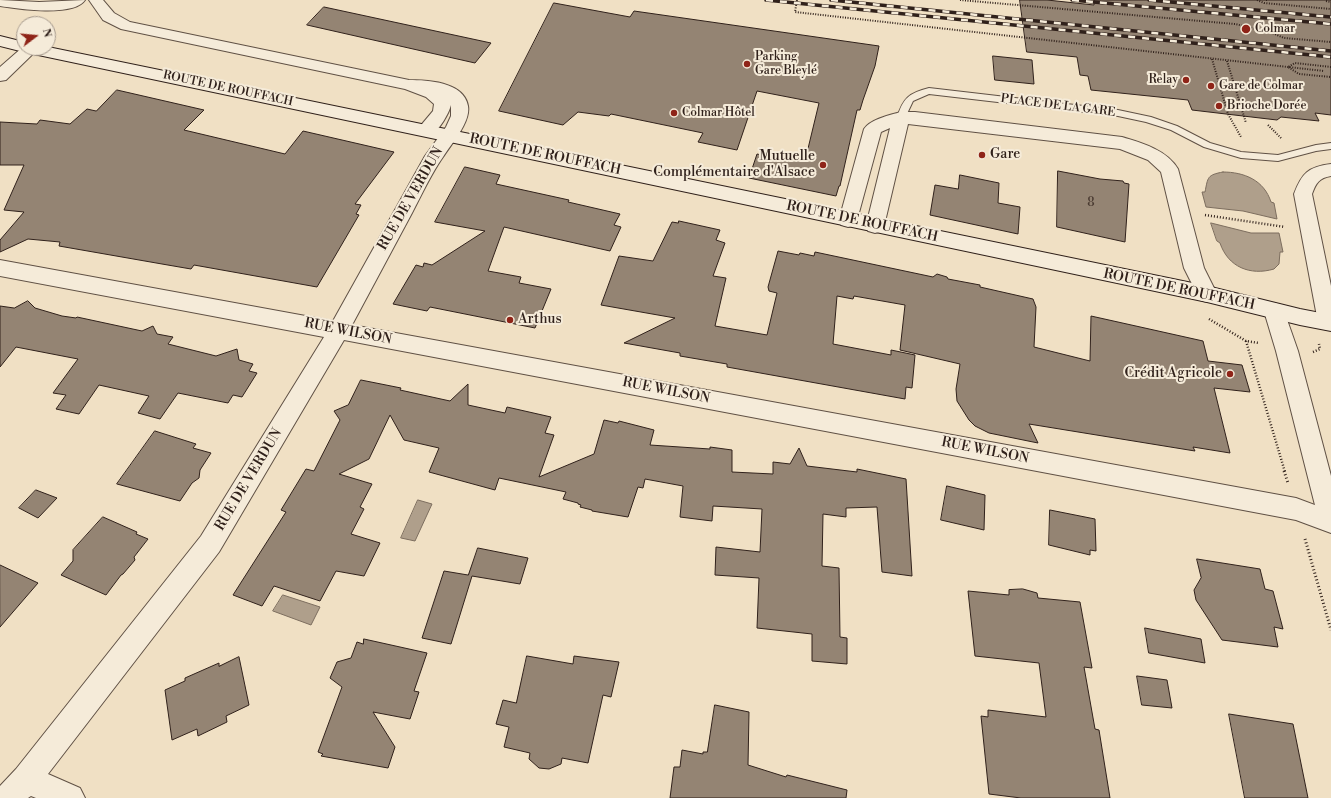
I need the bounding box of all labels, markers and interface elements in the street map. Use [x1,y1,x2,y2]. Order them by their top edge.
north arrow [16,16,56,56]
place label: Colmar [1255,22,1295,36]
marker: Colmar [1240,23,1252,35]
text: N [39,27,55,39]
place label: Parking Gare Bleylé [755,50,817,78]
marker: Parking Gare Bleylé [742,59,752,69]
street label: ROUTE DE ROUFFACH [162,68,294,110]
place label: Relay [1148,73,1178,87]
marker: Relay [1181,75,1191,85]
place label: Gare de Colmar [1219,79,1303,93]
marker: Gare de Colmar [1206,81,1216,91]
street label: PLACE DE LA GARE [1000,92,1116,120]
place label: Brioche Dorée [1227,99,1306,113]
marker: Brioche Dorée [1214,101,1224,111]
place label: Colmar Hôtel [682,106,755,120]
marker: Colmar Hôtel [669,108,679,118]
street label: ROUTE DE ROUFFACH [468,131,622,179]
street label: RUE DE VERDUN [375,144,447,254]
place label: Gare [990,147,1020,163]
place label: Mutuelle Complémentaire d'Alsace [653,149,815,182]
marker: Gare [977,150,987,160]
marker: Mutuelle Complémentaire d'Alsace [818,160,828,170]
house number: 8 [1087,196,1095,210]
street label: ROUTE DE ROUFFACH [785,198,939,246]
street label: ROUTE DE ROUFFACH [1102,266,1256,314]
place label: Arthus [518,312,562,328]
street label: RUE WILSON [303,315,393,349]
marker: Arthus [505,315,515,325]
place label: Crédit Agricole [1124,366,1222,382]
marker: Crédit Agricole [1225,369,1235,379]
street label: RUE WILSON [621,374,711,408]
street label: RUE DE VERDUN [212,426,286,534]
street label: RUE WILSON [940,434,1030,468]

